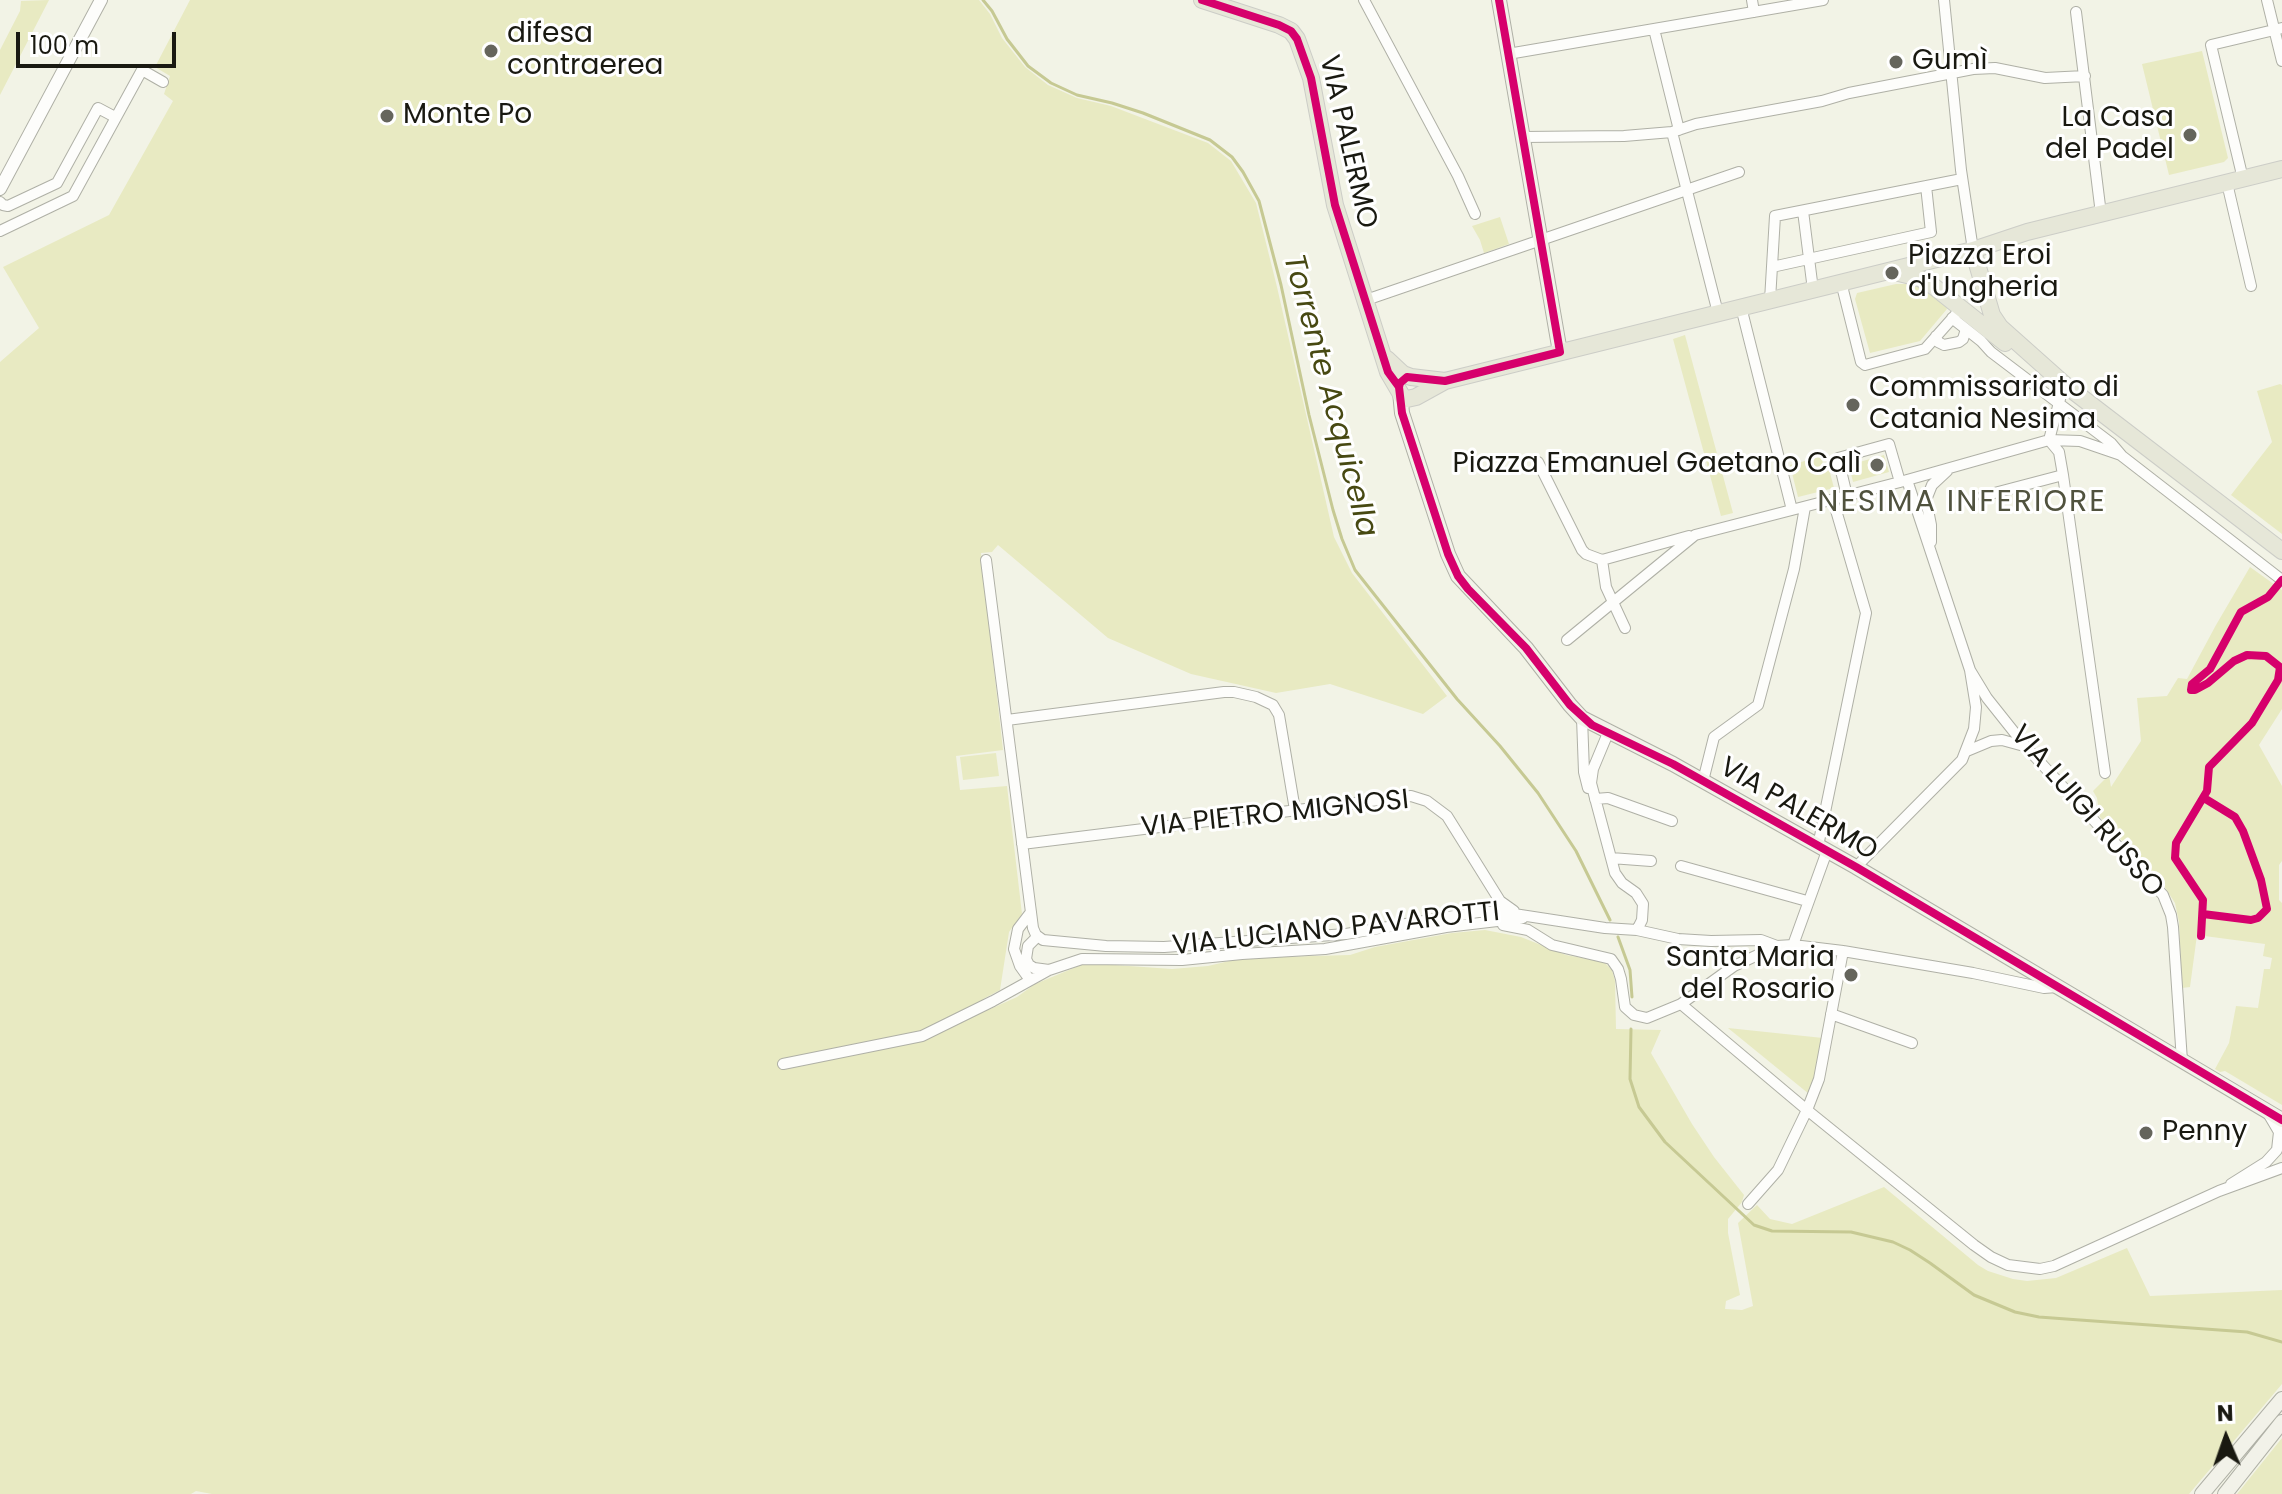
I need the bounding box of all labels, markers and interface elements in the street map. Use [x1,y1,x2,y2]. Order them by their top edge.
scale bar [20,16,180,66]
place label: difesa contraerea [507,18,663,84]
text: 100 m [30,29,99,62]
marker: difesa contraerea [482,42,500,60]
place label: Gumì [1912,45,1987,79]
street label: VIA PALERMO [1311,52,1383,232]
marker: Gumì [1887,53,1905,71]
place label: Monte Po [403,99,532,133]
place label: La Casa del Padel [2045,102,2174,168]
marker: Monte Po [378,107,396,125]
marker: La Casa del Padel [2181,126,2199,144]
place label: Piazza Eroi d'Ungheria [1908,240,2059,306]
water label: Torrente Acquicella [1274,251,1384,541]
marker: Piazza Eroi d'Ungheria [1883,264,1901,282]
place label: Commissariato di Catania Nesima [1869,372,2119,438]
marker: Commissariato di Catania Nesima [1844,396,1862,414]
place label: Piazza Emanuel Gaetano Calì [1453,448,1861,482]
marker: Piazza Emanuel Gaetano Calì [1868,456,1886,474]
district label: NESIMA INFERIORE [1817,485,2107,521]
street label: VIA LUIGI RUSSO [2002,719,2170,905]
street label: VIA PALERMO [1713,751,1883,869]
street label: VIA PIETRO MIGNOSI [1139,784,1411,846]
street label: VIA LUCIANO PAVAROTTI [1171,896,1501,964]
place label: Santa Maria del Rosario [1666,942,1835,1008]
marker: Santa Maria del Rosario [1842,966,1860,984]
place label: Penny [2162,1116,2247,1150]
marker: Penny [2137,1124,2155,1142]
north arrow [2186,1398,2266,1478]
text: N [2216,1398,2234,1429]

